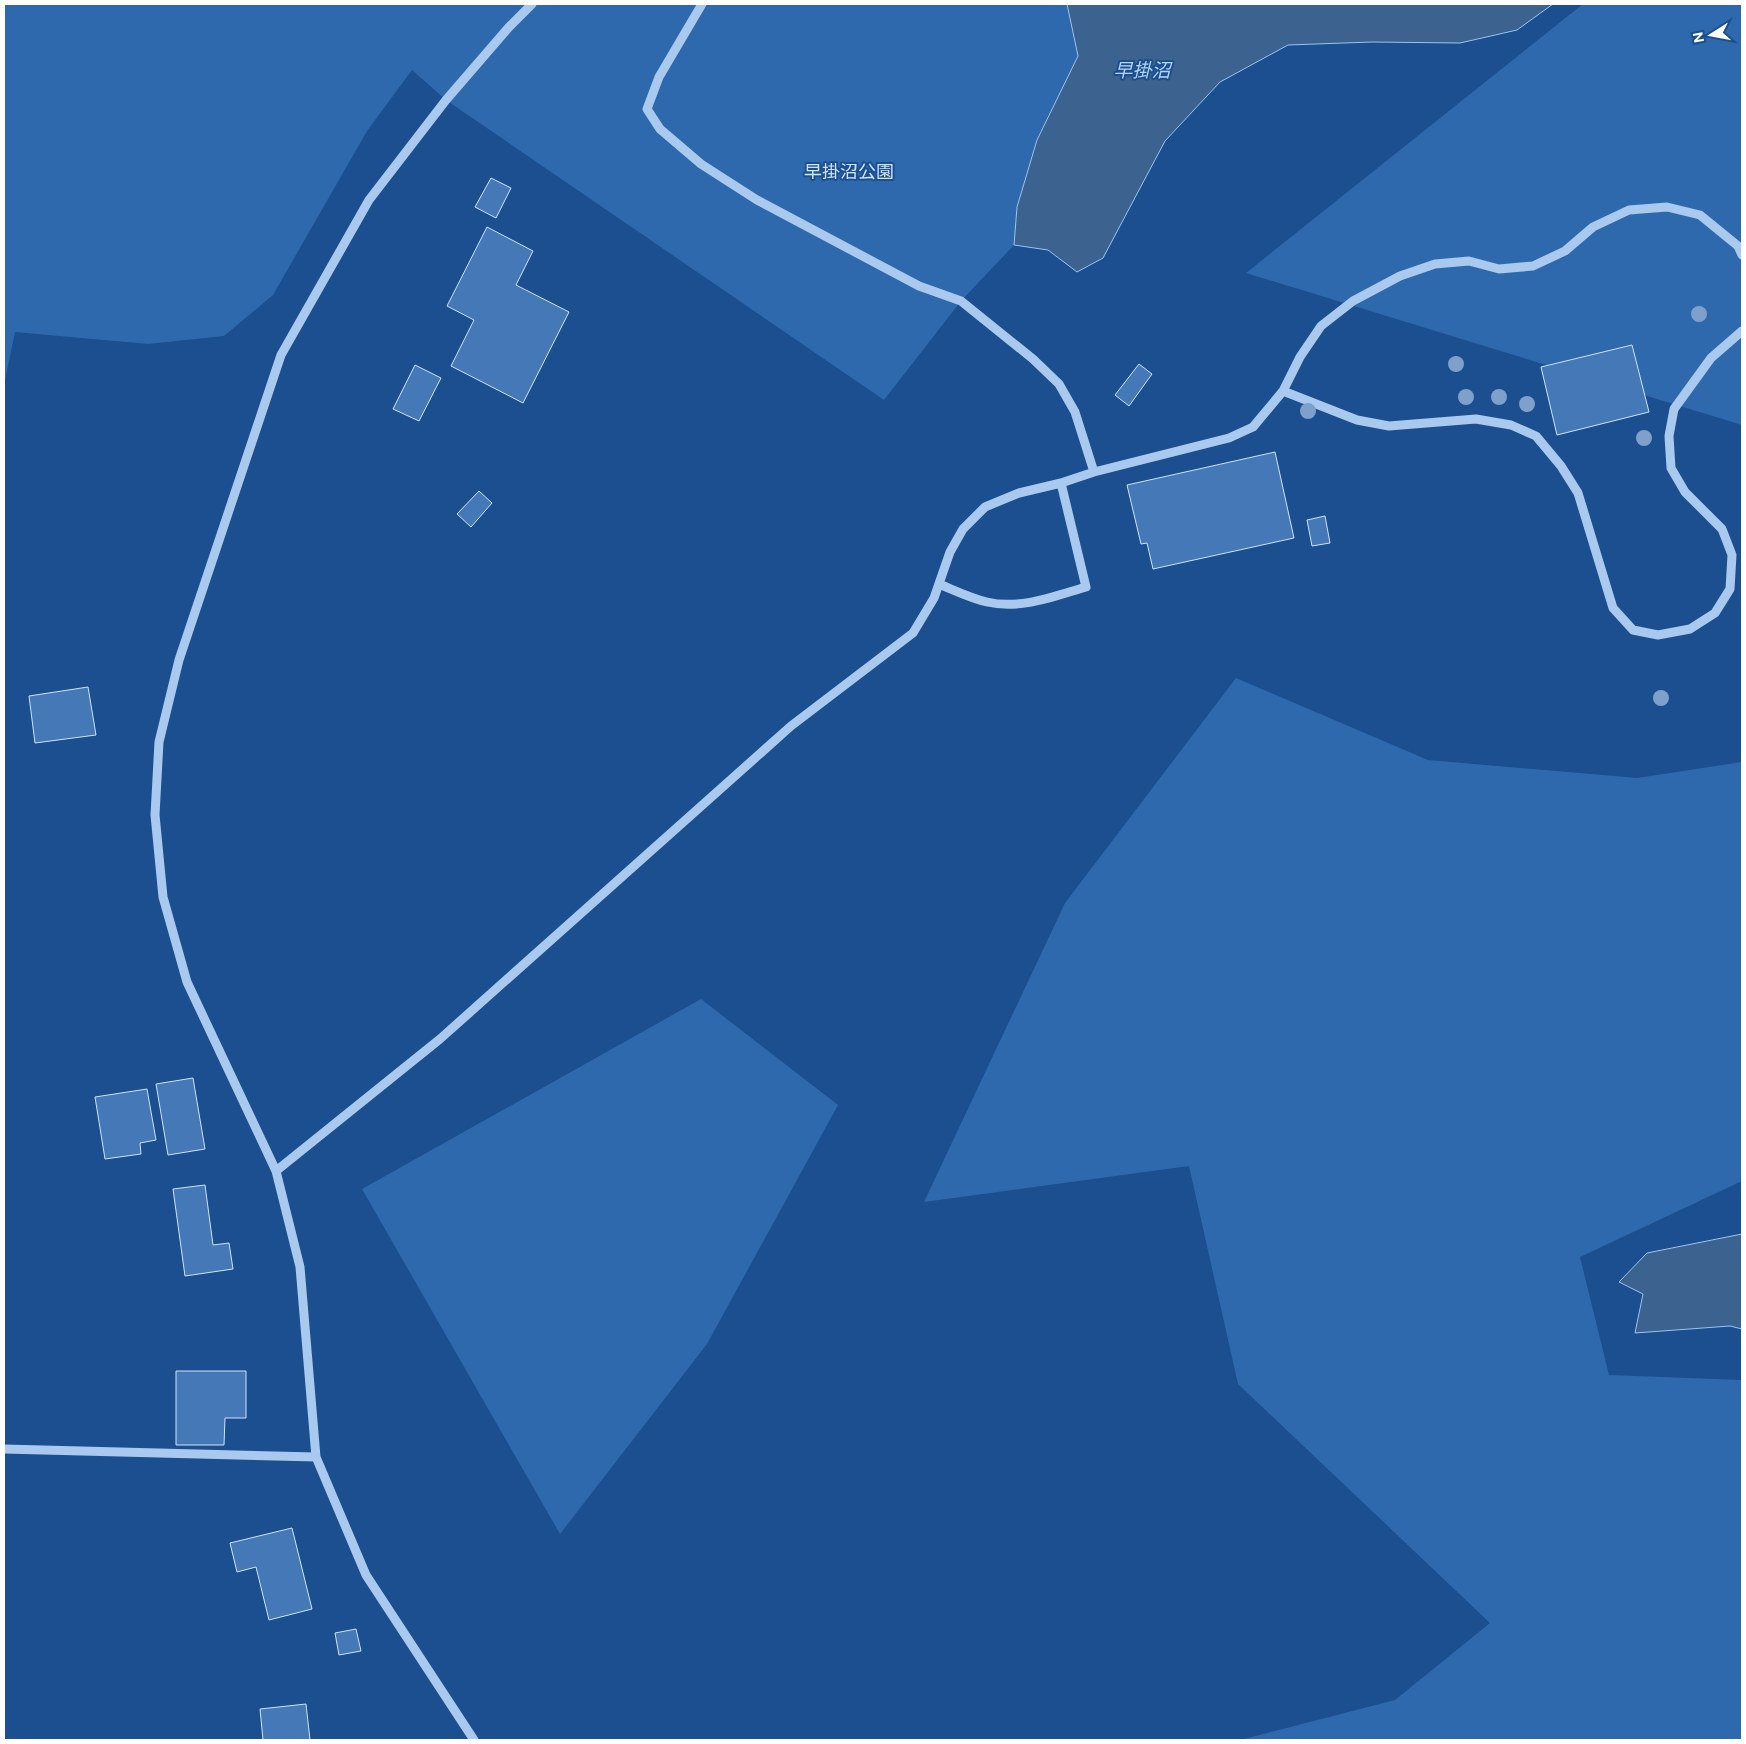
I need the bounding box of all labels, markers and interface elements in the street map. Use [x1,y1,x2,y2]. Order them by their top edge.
north arrow [1686,10,1736,60]
text: N [1689,30,1708,44]
water label: 早掛沼 [1113,59,1173,82]
park label: 早掛沼公園 [804,161,894,183]

